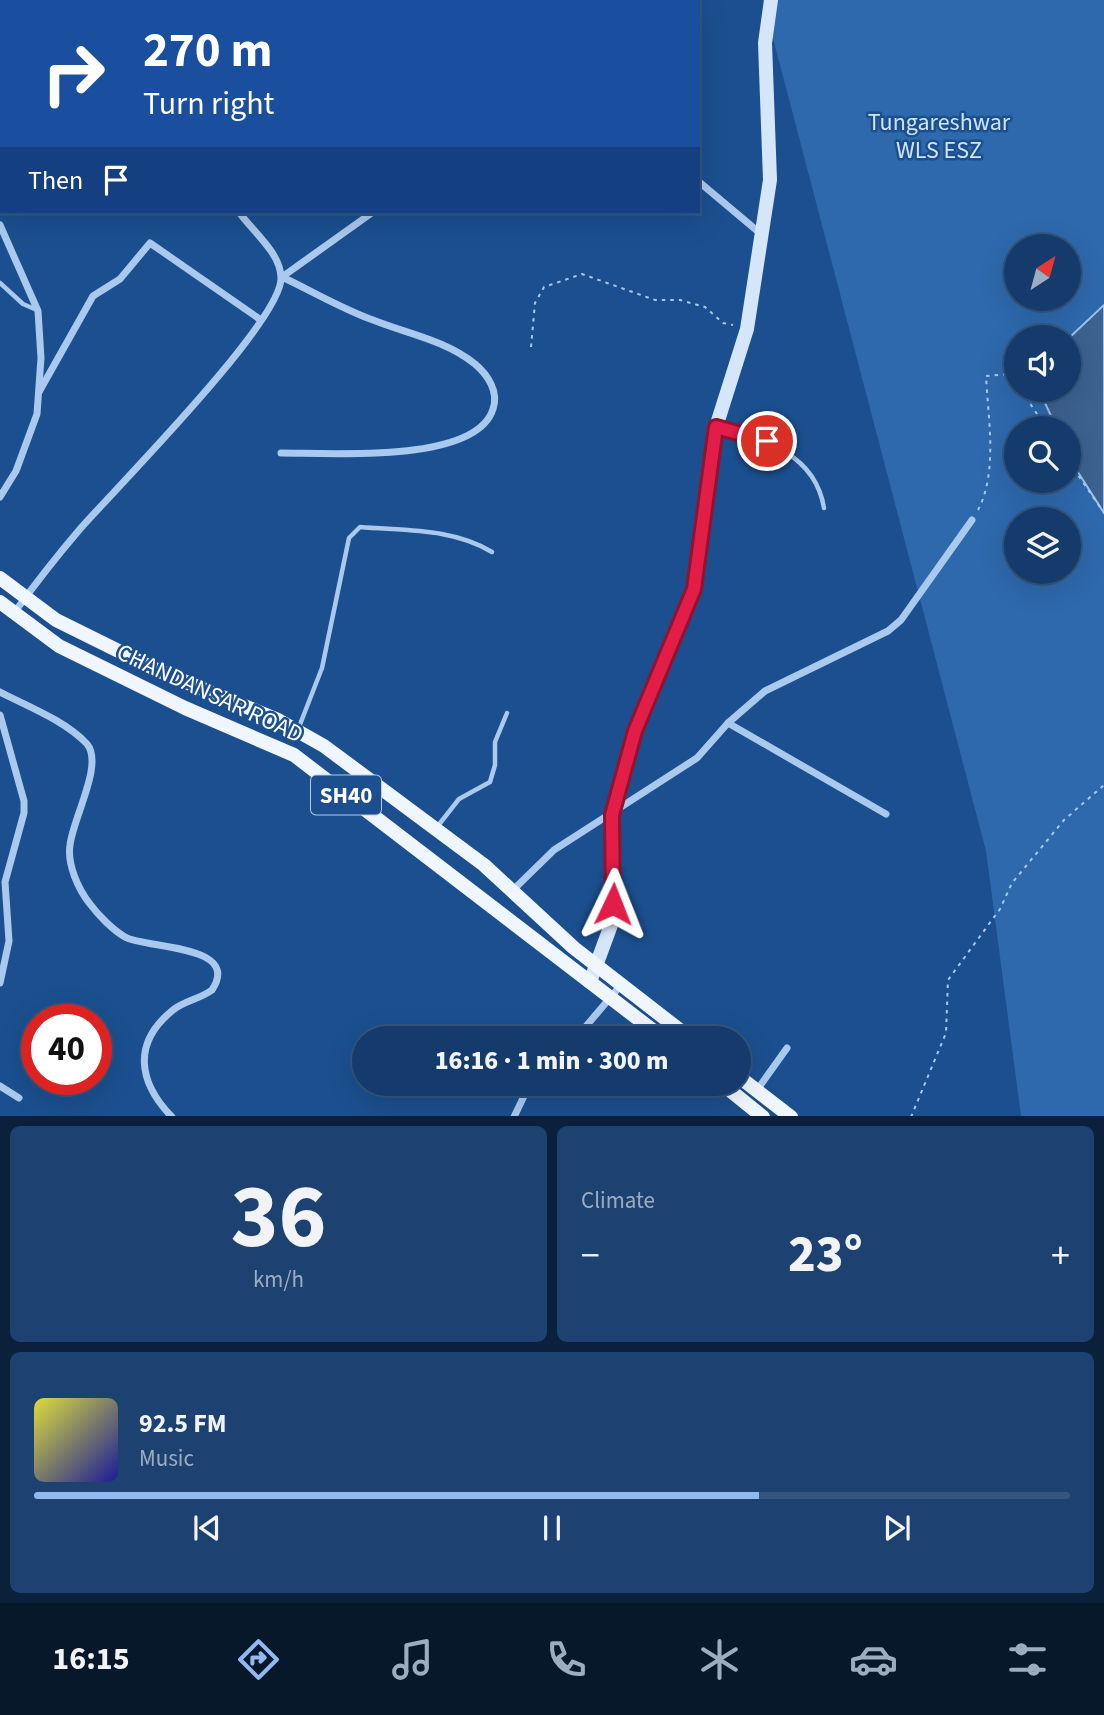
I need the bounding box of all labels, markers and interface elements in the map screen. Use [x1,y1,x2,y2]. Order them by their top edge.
text: 270 m [143,16,272,86]
icon: right [28,28,119,119]
text: Turn right [143,81,274,127]
park label: Tungareshwar WLS ESZ [868,105,1011,168]
icon: arrive [97,161,135,199]
text: Then [28,162,83,199]
north arrow [1004,234,1082,312]
map controls [1004,234,1081,584]
button: sound [1004,325,1081,402]
pin [737,411,797,471]
button: search [1004,416,1081,493]
icon: arrive [748,422,786,460]
button: layers [1004,507,1081,584]
street label: CHANDANSAR ROAD [111,635,309,752]
road number: SH40 [311,776,381,814]
position arrow [576,867,650,941]
speed limit sign: 40 [21,1004,112,1095]
text: 16:16 · 1 min · 300 m [435,1042,668,1079]
text: 36 [230,1153,327,1282]
text: Climate [581,1184,655,1217]
text: 23° [788,1218,863,1292]
text: − [581,1229,600,1283]
text: + [1051,1229,1070,1283]
text: km/h [253,1263,304,1296]
text: 92.5 FM [139,1405,227,1442]
text: Music [139,1442,194,1475]
icon: previous [188,1509,226,1547]
icon: pause [533,1509,571,1547]
icon: next [878,1509,916,1547]
icon: directions [234,1635,283,1684]
icon: music [388,1635,437,1684]
icon: phone [542,1635,591,1684]
icon: climate [695,1635,744,1684]
icon: car [849,1635,898,1684]
icon: filters [1003,1635,1052,1684]
text: 16:15 [52,1636,130,1682]

